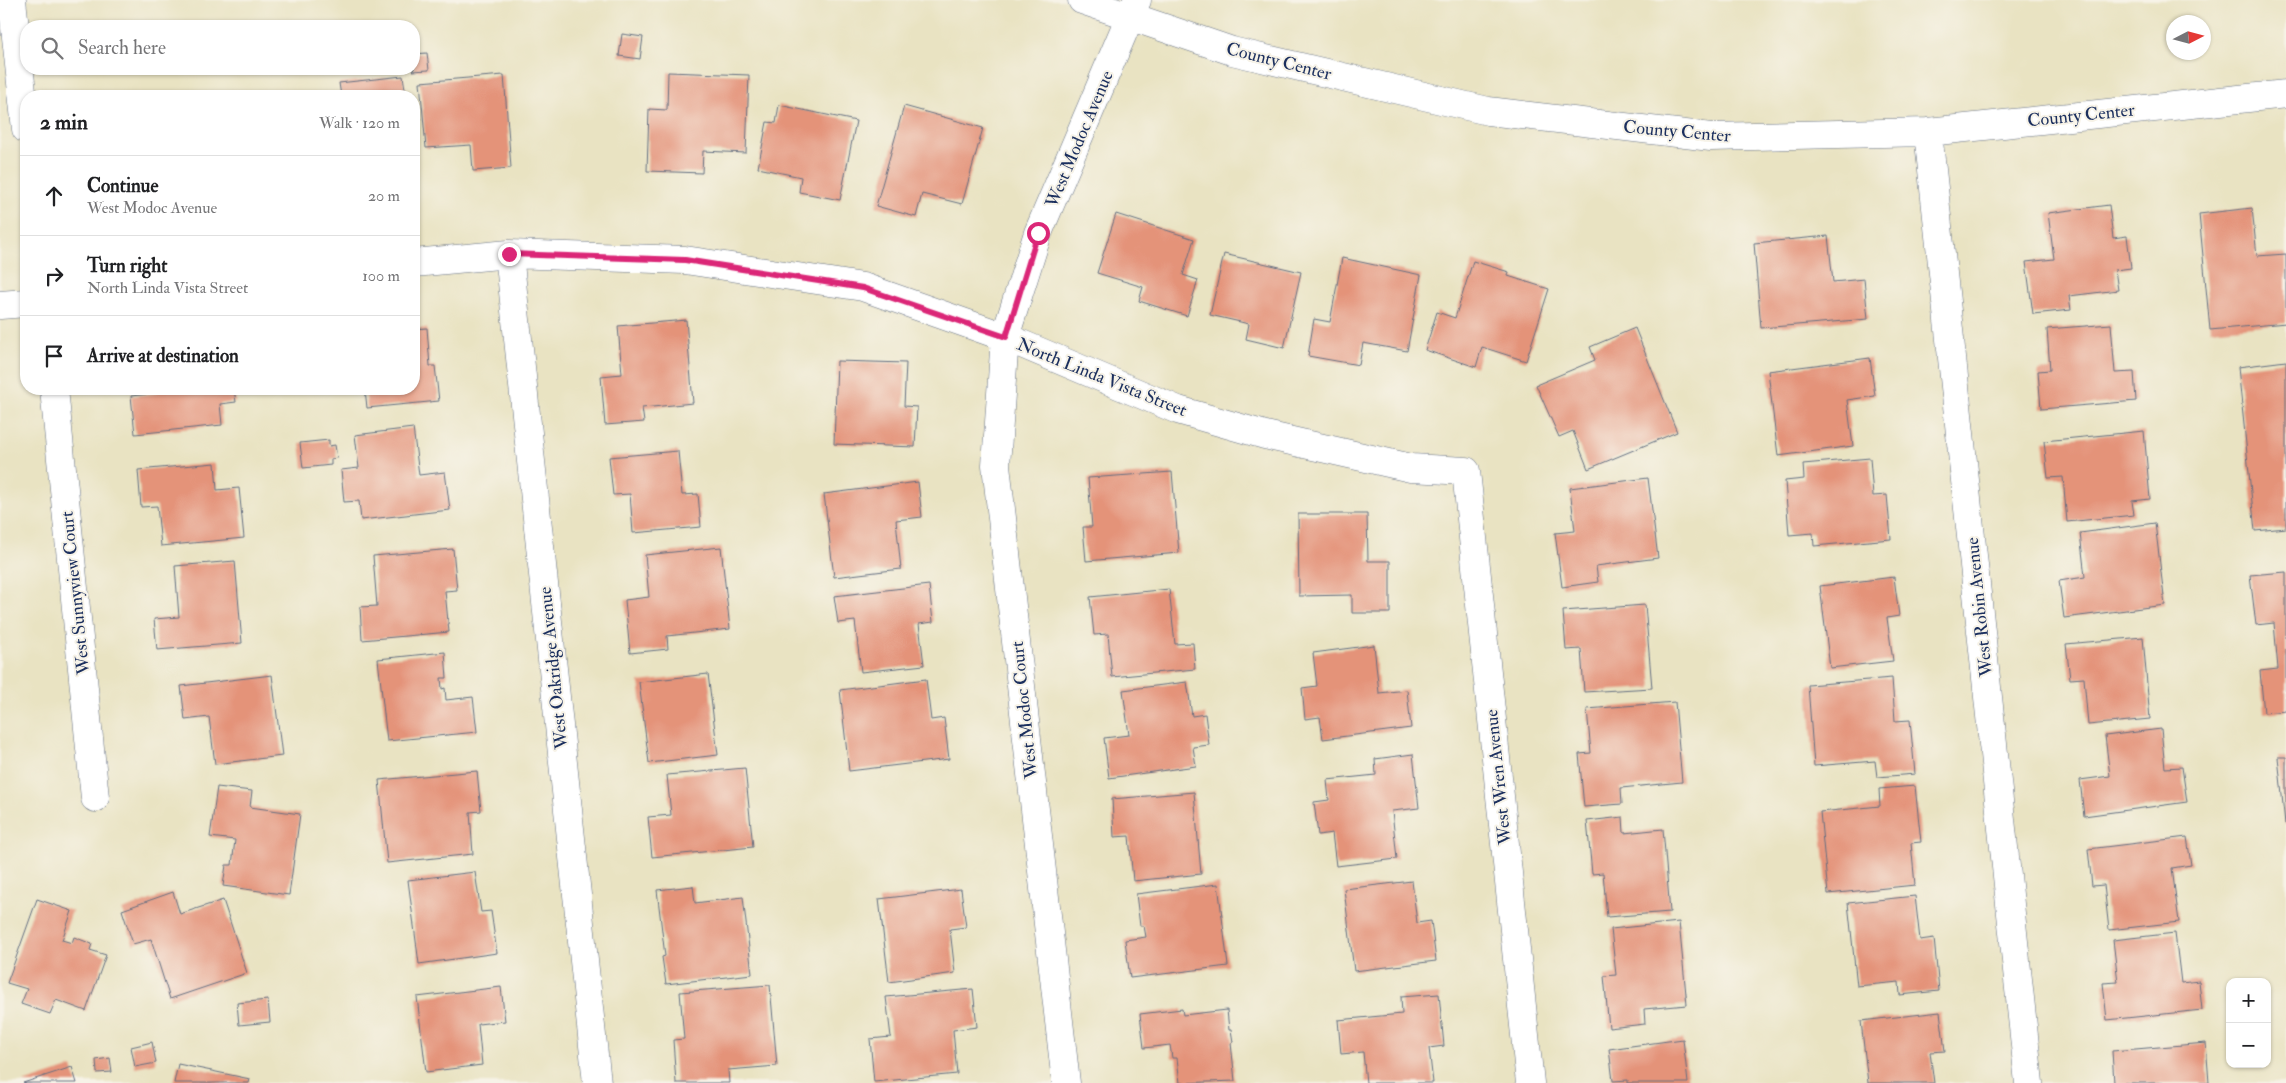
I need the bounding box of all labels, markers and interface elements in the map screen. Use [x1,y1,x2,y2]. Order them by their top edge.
north arrow [2166,15,2211,60]
search box [20,20,420,75]
icon: search [38,34,66,62]
text: Search here [78,36,166,60]
street label: County Center [1224,37,1334,86]
street label: West Modoc Avenue [1040,67,1119,212]
street label: County Center [2026,98,2136,133]
text: 2 min [40,109,88,136]
text: Walk · 120 m [319,113,400,133]
street label: County Center [1622,115,1732,148]
text: Continue [87,174,158,198]
icon: ahead [40,182,68,210]
text: 20 m [368,186,400,206]
text: West Modoc Avenue [87,198,217,218]
route start [1027,222,1050,245]
route end [498,243,521,266]
text: Turn right [87,254,167,278]
icon: right [40,262,68,290]
text: 100 m [362,266,400,286]
text: North Linda Vista Street [87,278,248,298]
street label: North Linda Vista Street [1013,333,1190,422]
icon: arrive [40,342,68,370]
text: Arrive at destination [87,344,239,368]
street label: West Sunnyview Court [55,510,96,677]
street label: West Robin Avenue [1961,536,1998,679]
street label: West Oakridge Avenue [533,585,574,751]
street label: West Modoc Court [1006,640,1043,781]
street label: West Wren Avenue [1480,708,1517,847]
map controls [2226,978,2271,1068]
button: + [2226,978,2271,1023]
button: − [2226,1023,2271,1068]

